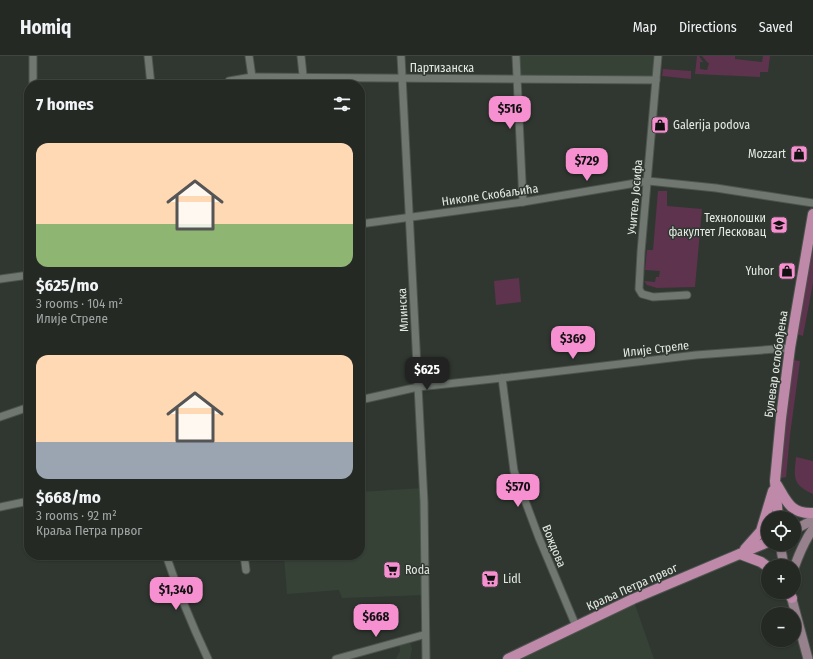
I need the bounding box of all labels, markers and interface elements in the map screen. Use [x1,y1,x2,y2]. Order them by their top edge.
text: Homiq [20,16,71,39]
text: Map [633,19,657,36]
text: Directions [679,19,737,36]
text: Saved [759,19,793,36]
street label: Партизанска [410,61,474,75]
icon: filters [331,93,353,115]
text: 7 homes [36,94,94,115]
pin: $516 [486,96,534,130]
text: $516 [498,101,522,116]
shop icon: Galerija podova [650,115,670,135]
place label: Galerija podova [673,118,750,132]
shop icon: Mozzart [789,144,809,164]
place label: Mozzart [748,147,786,161]
pin: $729 [563,148,611,182]
text: $729 [575,153,599,168]
street label: Учитељ Јосифа [625,159,645,236]
icon: home [159,169,231,241]
street label: Николе Скобаљића [441,181,539,209]
place label: Технолошки факултет Лесковац [668,211,767,239]
school or university icon: Технолошки факултет Лесковац [769,215,789,235]
shop icon: Yuhor [777,261,797,281]
place label: Yuhor [746,264,775,278]
text: $625/mo [36,275,99,296]
street label: Млинска [395,288,411,332]
text: 3 rooms · 104 m² [36,296,123,311]
street label: Булевар ослобођења [762,309,790,418]
text: Илије Стреле [36,311,108,326]
pin: $369 [549,326,597,360]
text: $369 [560,331,586,346]
street label: Илије Стреле [622,338,690,360]
pin: $625 [403,357,451,391]
text: $625 [414,362,440,377]
icon: home [159,381,231,453]
pin: $570 [494,474,542,508]
text: $570 [505,479,531,494]
text: $668/mo [36,487,101,508]
text: 3 rooms · 92 m² [36,508,117,523]
map controls [761,511,801,647]
button: locate [761,511,801,551]
text: Краља Петра првог [36,523,142,538]
street label: Вождова [539,523,569,569]
button: + [761,559,801,599]
supermarket icon: Roda [382,560,402,580]
street label: Краља Петра првог [584,560,680,613]
place label: Roda [405,563,430,577]
supermarket icon: Lidl [480,569,500,589]
place label: Lidl [503,572,521,586]
pin: $1,340 [143,577,209,611]
text: $1,340 [159,582,193,597]
pin: $668 [352,604,400,638]
button: − [761,607,801,647]
text: $668 [363,609,389,624]

